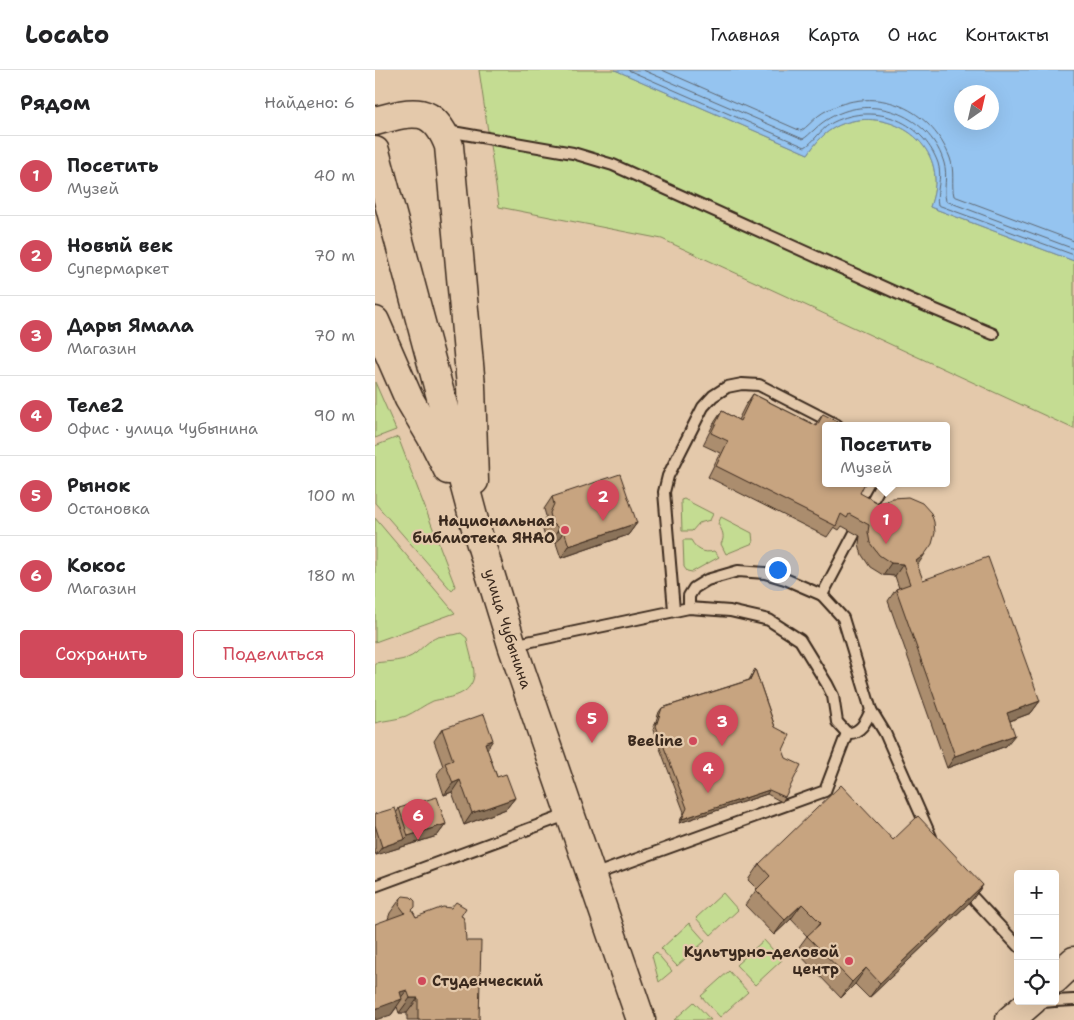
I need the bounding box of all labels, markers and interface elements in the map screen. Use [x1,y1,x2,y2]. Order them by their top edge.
text: Locato [25,19,109,51]
text: Главная [710,23,780,47]
text: Карта [808,23,860,47]
text: О нас [888,23,937,47]
text: Контакты [965,23,1049,47]
north arrow [954,85,999,130]
text: Рядом [20,89,90,117]
text: Найдено: 6 [264,92,355,113]
text: Посетить [67,153,159,178]
text: 1 [32,165,40,186]
text: 40 m [313,165,355,186]
text: Музей [67,178,119,199]
text: Новый век [67,233,173,258]
text: 2 [30,245,42,266]
text: 70 m [314,245,355,266]
text: Супермаркет [67,258,169,279]
text: Дары Ямала [67,313,194,338]
text: 3 [30,325,42,346]
text: 70 m [314,325,355,346]
text: Магазин [67,338,136,359]
text: Теле2 [67,393,124,418]
text: 4 [30,405,42,426]
text: 90 m [314,405,355,426]
text: Офис · улица Чубынина [67,418,258,439]
popup [822,422,950,487]
text: Посетить [840,432,932,457]
text: Музей [840,457,892,478]
text: Рынок [67,473,130,498]
pin: 2 [587,480,619,521]
text: 5 [31,485,41,506]
text: 100 m [307,485,355,506]
text: Остановка [67,498,150,519]
pin: 1 [870,503,902,544]
place label: Национальная библиотека ЯНАО [413,511,555,548]
marker: Национальная библиотека ЯНАО [559,524,571,536]
text: Кокос [67,553,126,578]
your location [765,557,791,583]
text: 6 [30,565,42,586]
text: 180 m [307,565,355,586]
street label: улица Чубынина [479,566,537,692]
text: Магазин [67,578,136,599]
button: Сохранить [20,630,183,678]
button: Поделиться [193,630,355,678]
pin: 5 [576,702,608,743]
pin: 3 [706,705,738,746]
place label: Beeline [627,731,683,751]
marker: Beeline [687,735,699,747]
pin: 4 [692,752,724,793]
pin: 6 [402,799,434,840]
map controls [1014,870,1059,1005]
button: + [1014,870,1059,915]
button: − [1014,915,1059,960]
place label: Культурно-деловой центр [684,942,840,979]
marker: Культурно-деловой центр [843,955,855,967]
button: locate [1014,960,1059,1005]
place label: Студенческий [432,971,544,991]
marker: Студенческий [416,975,428,987]

